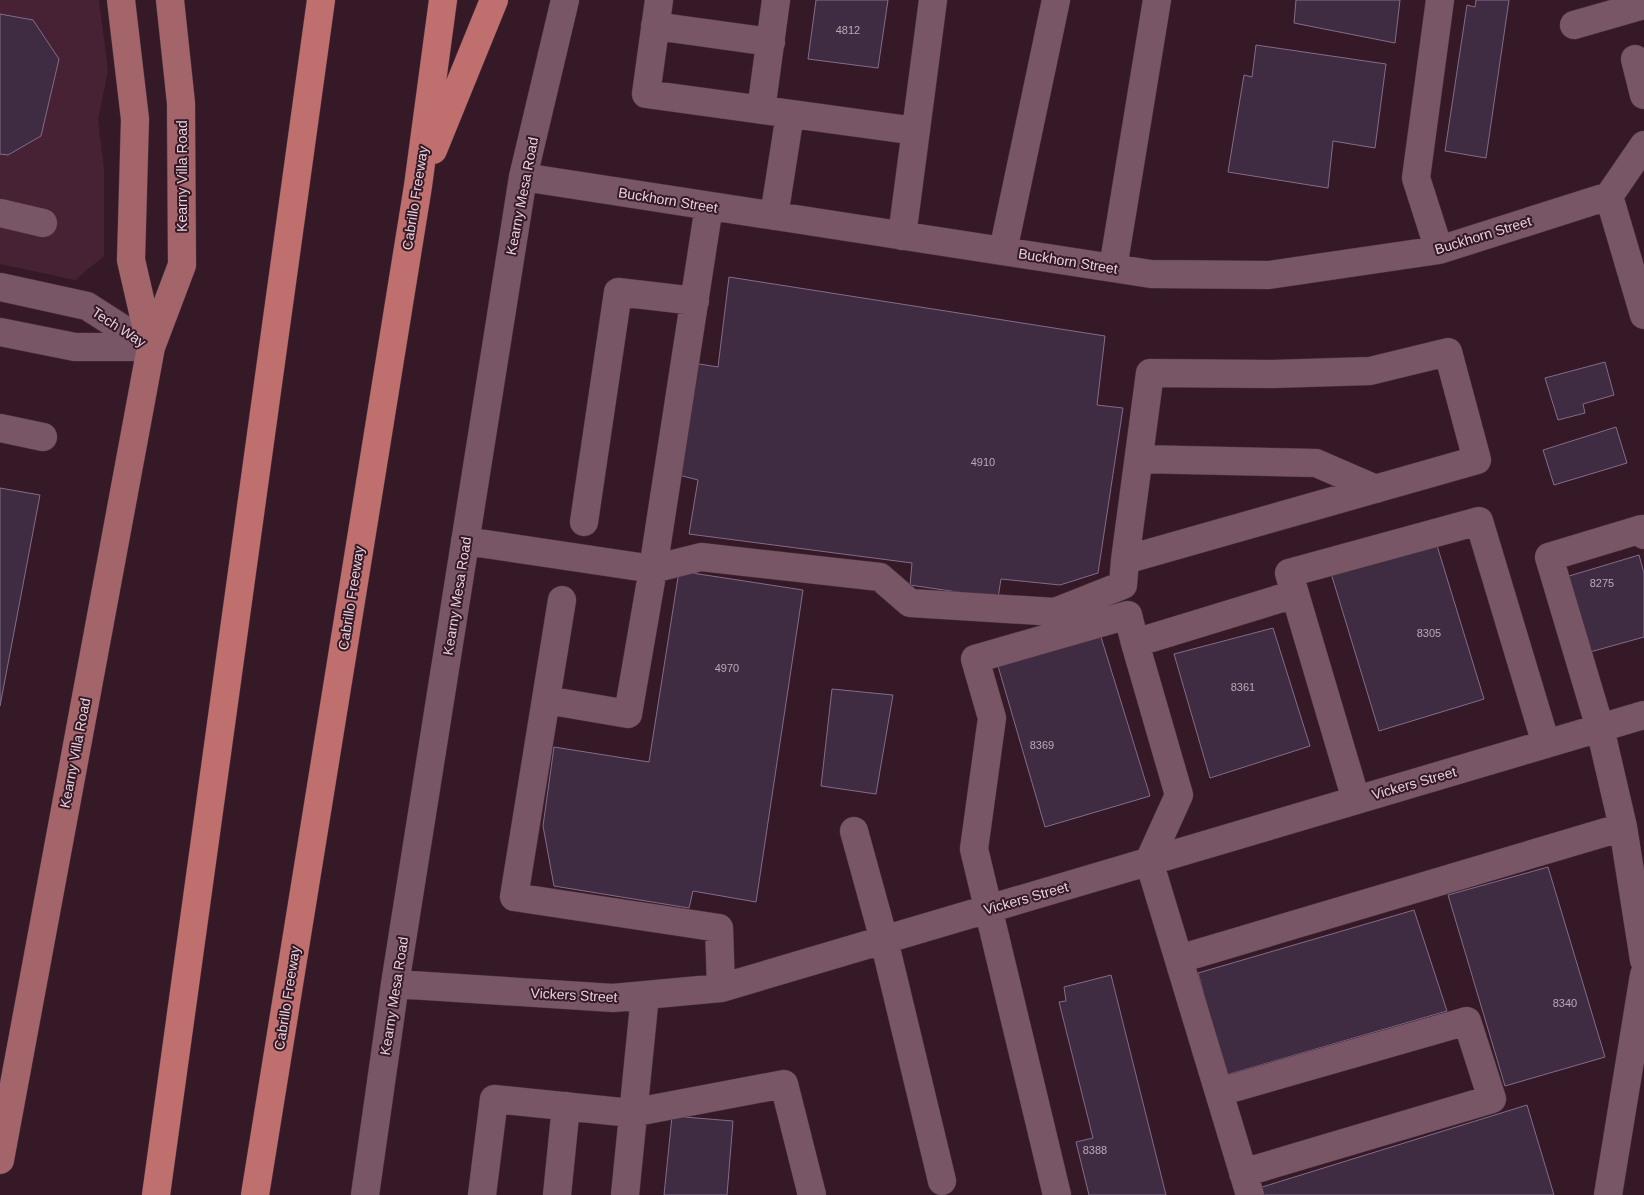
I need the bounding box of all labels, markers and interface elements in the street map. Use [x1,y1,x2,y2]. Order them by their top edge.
house number: 4812 [836,24,860,36]
street label: Kearny Villa Road [174,120,190,232]
street label: Kearny Mesa Road [503,136,541,256]
street label: Cabrillo Freeway [399,145,431,251]
street label: Buckhorn Street [617,184,719,216]
street label: Buckhorn Street [1433,213,1533,257]
street label: Buckhorn Street [1017,245,1119,277]
street label: Tech Way [89,304,149,350]
house number: 4910 [971,456,995,468]
street label: Kearny Mesa Road [440,536,474,656]
street label: Cabrillo Freeway [335,545,367,651]
house number: 8275 [1590,577,1614,589]
house number: 8305 [1417,627,1441,639]
house number: 4970 [715,662,739,674]
house number: 8361 [1231,681,1255,693]
street label: Kearny Villa Road [56,697,94,809]
house number: 8369 [1030,739,1054,751]
street label: Vickers Street [1370,763,1458,803]
street label: Vickers Street [982,878,1070,918]
street label: Kearny Mesa Road [377,936,411,1056]
street label: Cabrillo Freeway [271,945,303,1051]
street label: Vickers Street [530,985,618,1005]
house number: 8340 [1553,997,1577,1009]
house number: 8388 [1083,1144,1107,1156]

